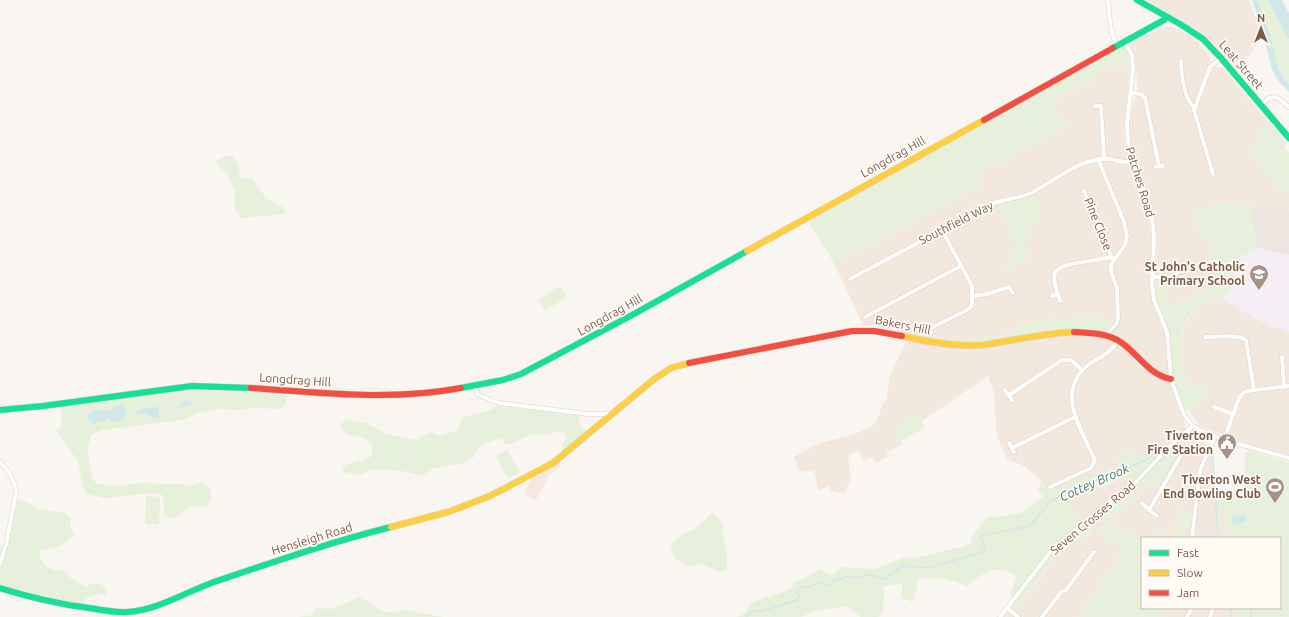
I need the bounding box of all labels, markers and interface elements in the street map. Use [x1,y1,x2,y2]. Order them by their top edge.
north arrow [1241,8,1281,48]
text: N [1257,12,1265,24]
street label: Leat Street [1217,38,1266,92]
street label: Longdrag Hill [858,133,927,180]
street label: Patches Road [1124,145,1157,218]
street label: Pine Close [1082,196,1115,252]
street label: Southfield Way [916,198,995,247]
place label: St John's Catholic Primary School [1145,260,1245,287]
school or university icon: St John's Catholic Primary School [1248,263,1270,291]
street label: Longdrag Hill [575,291,644,338]
street label: Bakers Hill [874,313,932,336]
street label: Longdrag Hill [259,371,331,388]
place label: Tiverton Fire Station [1147,429,1213,456]
public building icon: Tiverton Fire Station [1216,432,1238,460]
water label: Cottey Brook [1057,460,1131,504]
place label: Tiverton West End Bowling Club [1163,473,1261,500]
sports icon: Tiverton West End Bowling Club [1264,476,1286,504]
street label: Seven Crosses Road [1048,478,1138,557]
street label: Hensleigh Road [270,520,354,557]
legend [1141,537,1281,609]
text: Fast [1177,546,1199,559]
text: Slow [1177,566,1203,579]
text: Jam [1177,586,1199,599]

